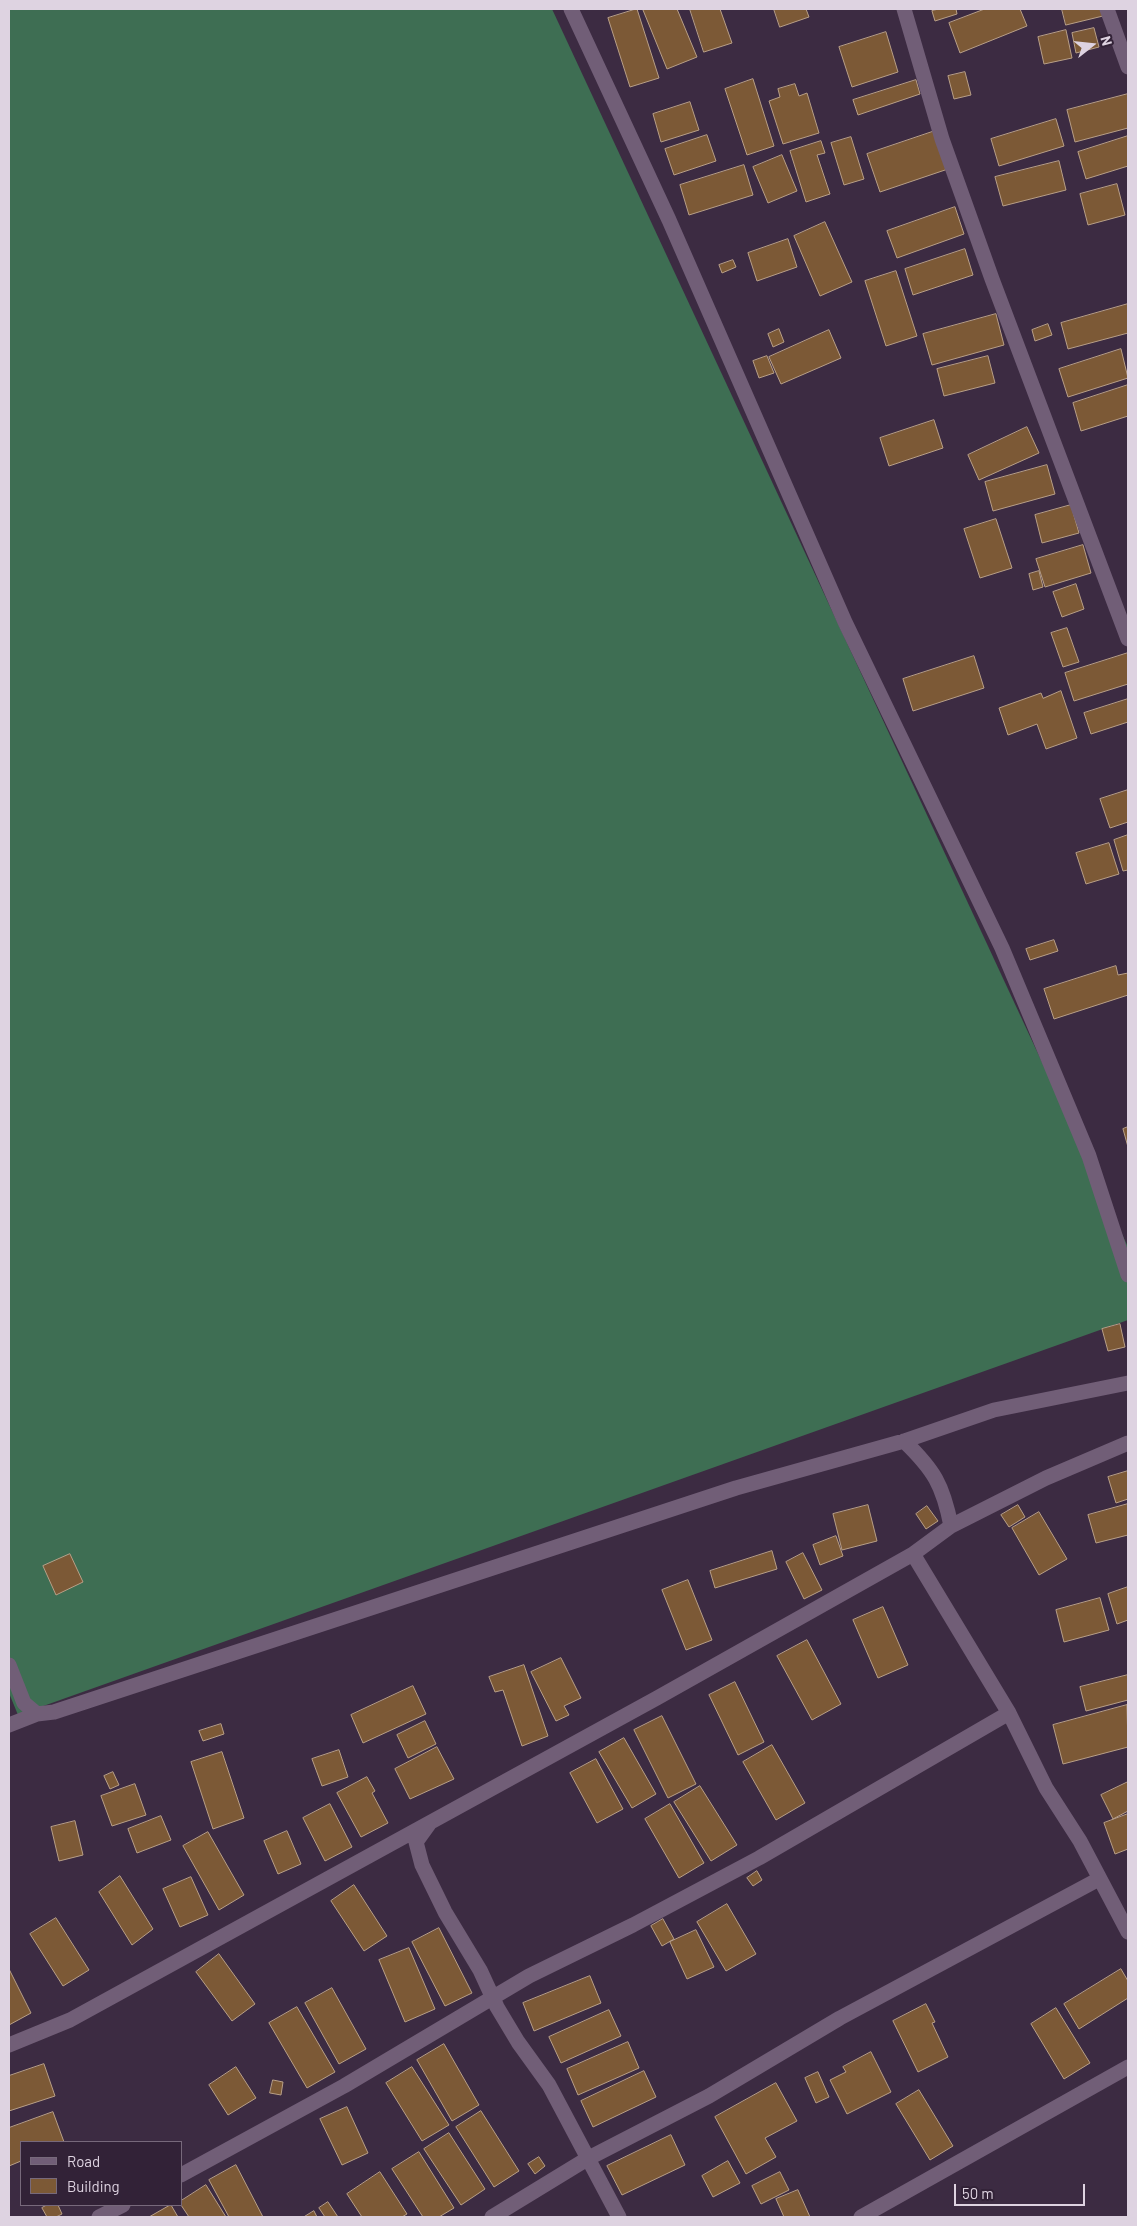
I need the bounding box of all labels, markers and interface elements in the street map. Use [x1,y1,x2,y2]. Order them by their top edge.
north arrow [1067,20,1117,70]
text: N [1097,34,1116,48]
legend [20,2141,182,2206]
text: Road [67,2152,100,2170]
scale bar [957,2174,1088,2206]
text: Building [67,2177,120,2195]
text: 50 m [962,2184,994,2202]

